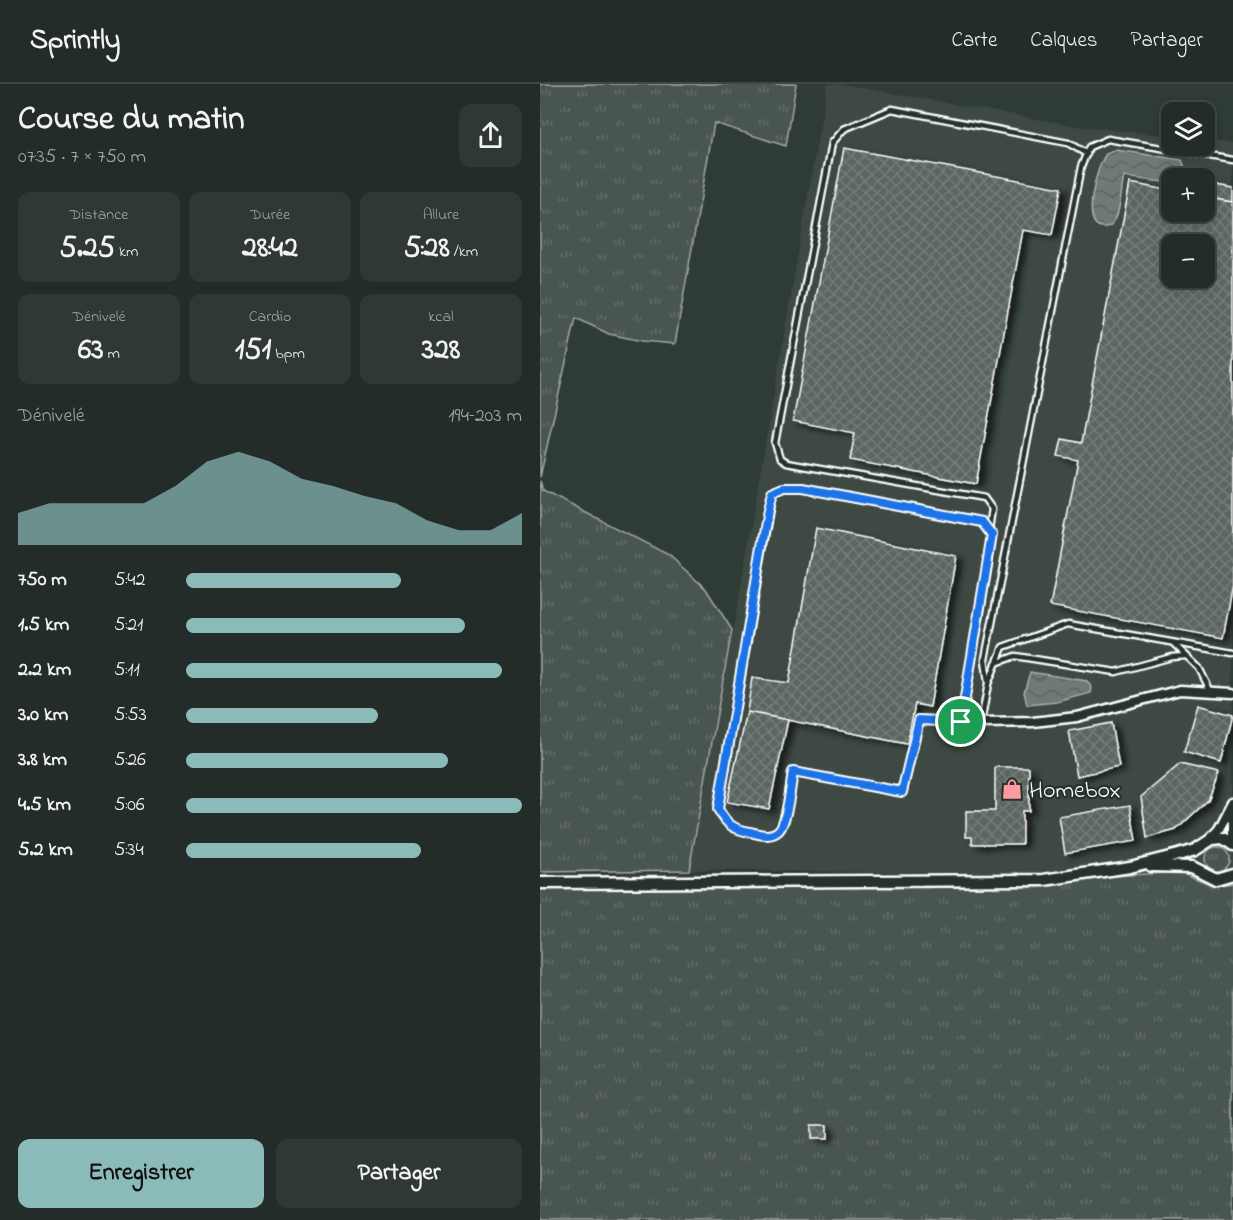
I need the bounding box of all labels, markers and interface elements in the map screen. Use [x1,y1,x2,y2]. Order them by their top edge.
text: Sprintly [30,21,120,62]
text: Carte [951,26,997,56]
text: Calques [1030,26,1097,56]
text: Partager [1130,26,1203,56]
text: Course du matin [18,96,244,144]
map controls [1161,102,1215,288]
button: layers [1161,102,1215,156]
button: share [459,104,522,167]
text: 07:35 · 7 × 750 m [18,143,146,172]
button: + [1161,168,1215,222]
text: Distance [70,203,128,227]
text: Durée [250,203,290,227]
text: Allure [423,203,459,227]
text: 5.25 [60,227,115,271]
text: 28:42 [242,227,298,271]
text: 5:28 [404,227,450,271]
button: − [1161,234,1215,288]
text: km [115,240,138,264]
text: /km [450,240,478,264]
text: Dénivelé [72,305,126,329]
text: Cardio [249,305,291,329]
text: kcal [428,305,454,329]
text: 63 [78,329,104,373]
text: 151 [235,329,271,373]
text: 328 [422,329,460,373]
text: m [104,342,120,366]
text: bpm [271,342,305,366]
text: Dénivelé [18,402,85,431]
text: 194–203 m [448,402,522,431]
text: 750 m [18,566,67,595]
text: 5:42 [114,566,145,595]
text: 1.5 km [18,611,69,640]
text: 5:21 [114,611,143,640]
text: 2.2 km [18,656,71,685]
text: 5:11 [114,656,140,685]
pin [935,696,986,747]
text: 3.0 km [18,701,68,730]
text: 5:53 [114,701,147,730]
icon: arrive [944,705,977,738]
text: 3.8 km [18,746,67,775]
text: 5:26 [114,746,146,775]
place label: Homebox [1029,774,1121,809]
shop icon: Homebox [1000,777,1024,801]
text: 4.5 km [18,791,71,820]
text: 5:06 [114,791,145,820]
text: 5.2 km [18,836,73,865]
text: 5:34 [114,836,144,865]
button: Enregistrer [18,1139,264,1208]
button: Partager [276,1139,522,1208]

